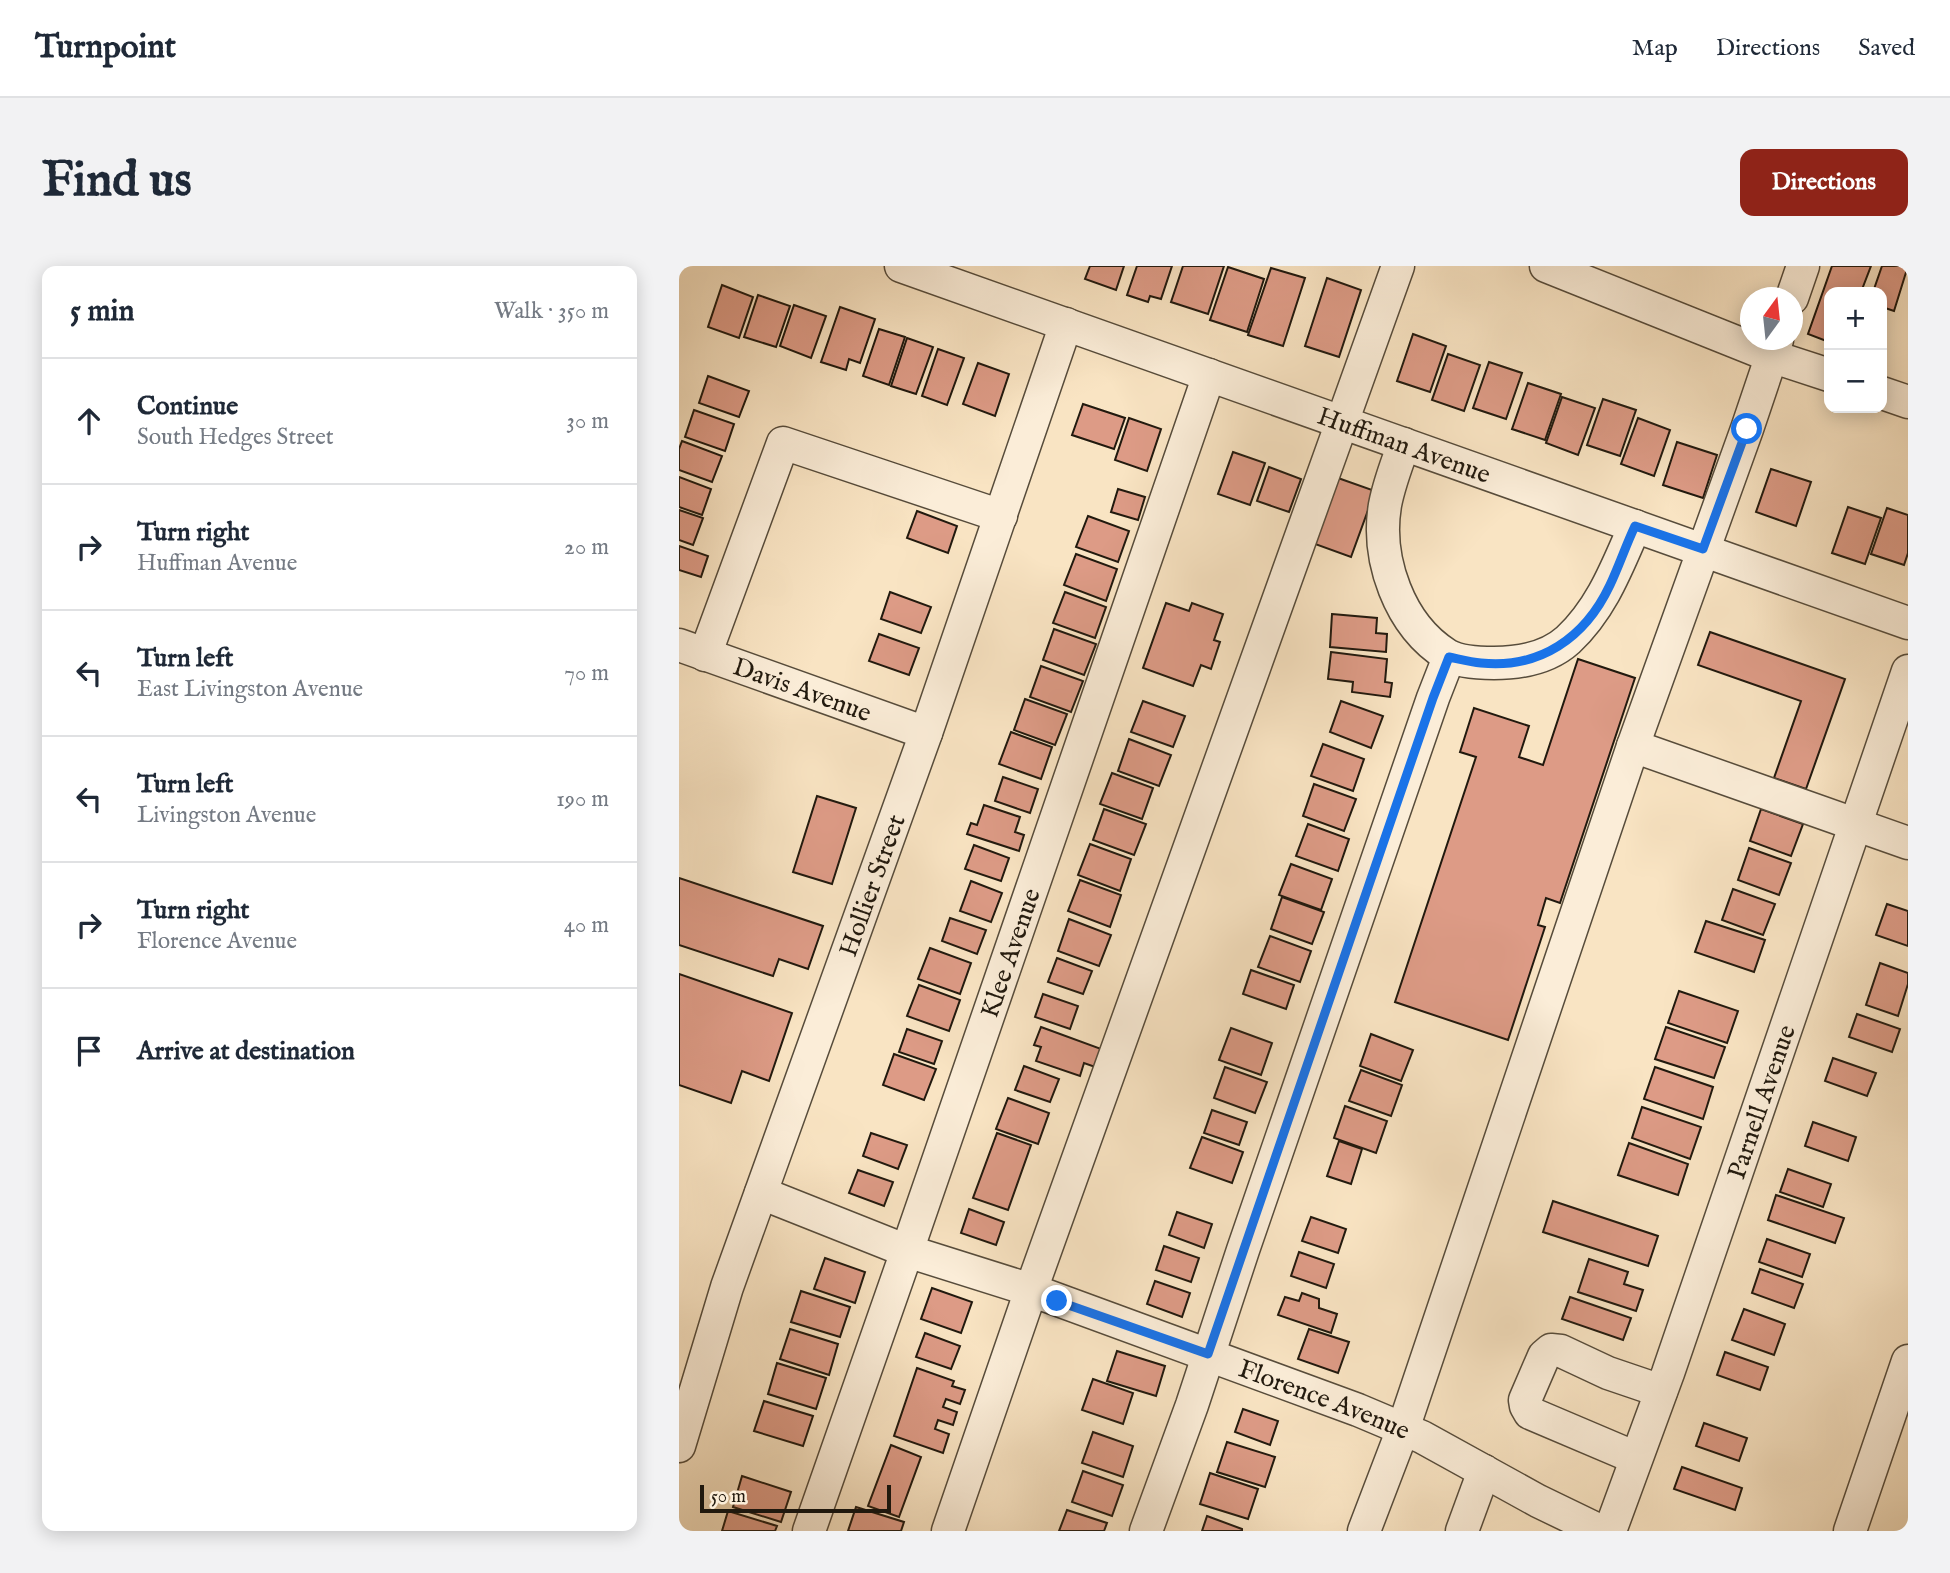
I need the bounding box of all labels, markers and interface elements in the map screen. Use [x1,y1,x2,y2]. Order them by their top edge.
text: Turnpoint [35,27,176,69]
text: Map [1632,33,1678,64]
text: Directions [1716,33,1820,64]
text: Saved [1858,33,1915,64]
button: Directions [1740,149,1908,216]
text: Find us [42,151,192,213]
north arrow [1740,287,1803,350]
map controls [1824,287,1887,413]
button: + [1824,287,1887,350]
text: 5 min [70,293,135,331]
text: Walk · 350 m [494,297,609,326]
button: − [1824,350,1887,413]
text: Continue [137,390,238,423]
street label: Huffman Avenue [1313,400,1495,492]
icon: ahead [70,402,108,440]
text: 30 m [566,407,609,436]
route start [1731,413,1762,444]
text: South Hedges Street [137,423,334,452]
text: Turn right [137,516,250,549]
icon: right [70,528,108,566]
text: 20 m [564,533,609,562]
text: Huffman Avenue [137,549,297,578]
text: Turn left [137,642,234,675]
street label: Davis Avenue [728,651,876,730]
icon: left [70,654,108,692]
text: 70 m [564,659,609,688]
text: East Livingston Avenue [137,675,363,704]
text: Turn left [137,768,234,801]
icon: left [70,780,108,818]
text: 190 m [556,785,609,814]
text: Livingston Avenue [137,801,316,830]
street label: Hollier Street [832,810,913,961]
street label: Klee Avenue [974,884,1049,1022]
text: Turn right [137,894,250,927]
icon: right [70,906,108,944]
text: 40 m [564,911,609,940]
text: Florence Avenue [137,927,297,956]
street label: Parnell Avenue [1721,1021,1804,1184]
icon: arrive [70,1032,108,1070]
text: Arrive at destination [137,1035,355,1068]
route end [1041,1285,1072,1316]
street label: Florence Avenue [1234,1353,1415,1448]
scale bar [700,1482,891,1514]
text: 50 m [711,1485,746,1509]

